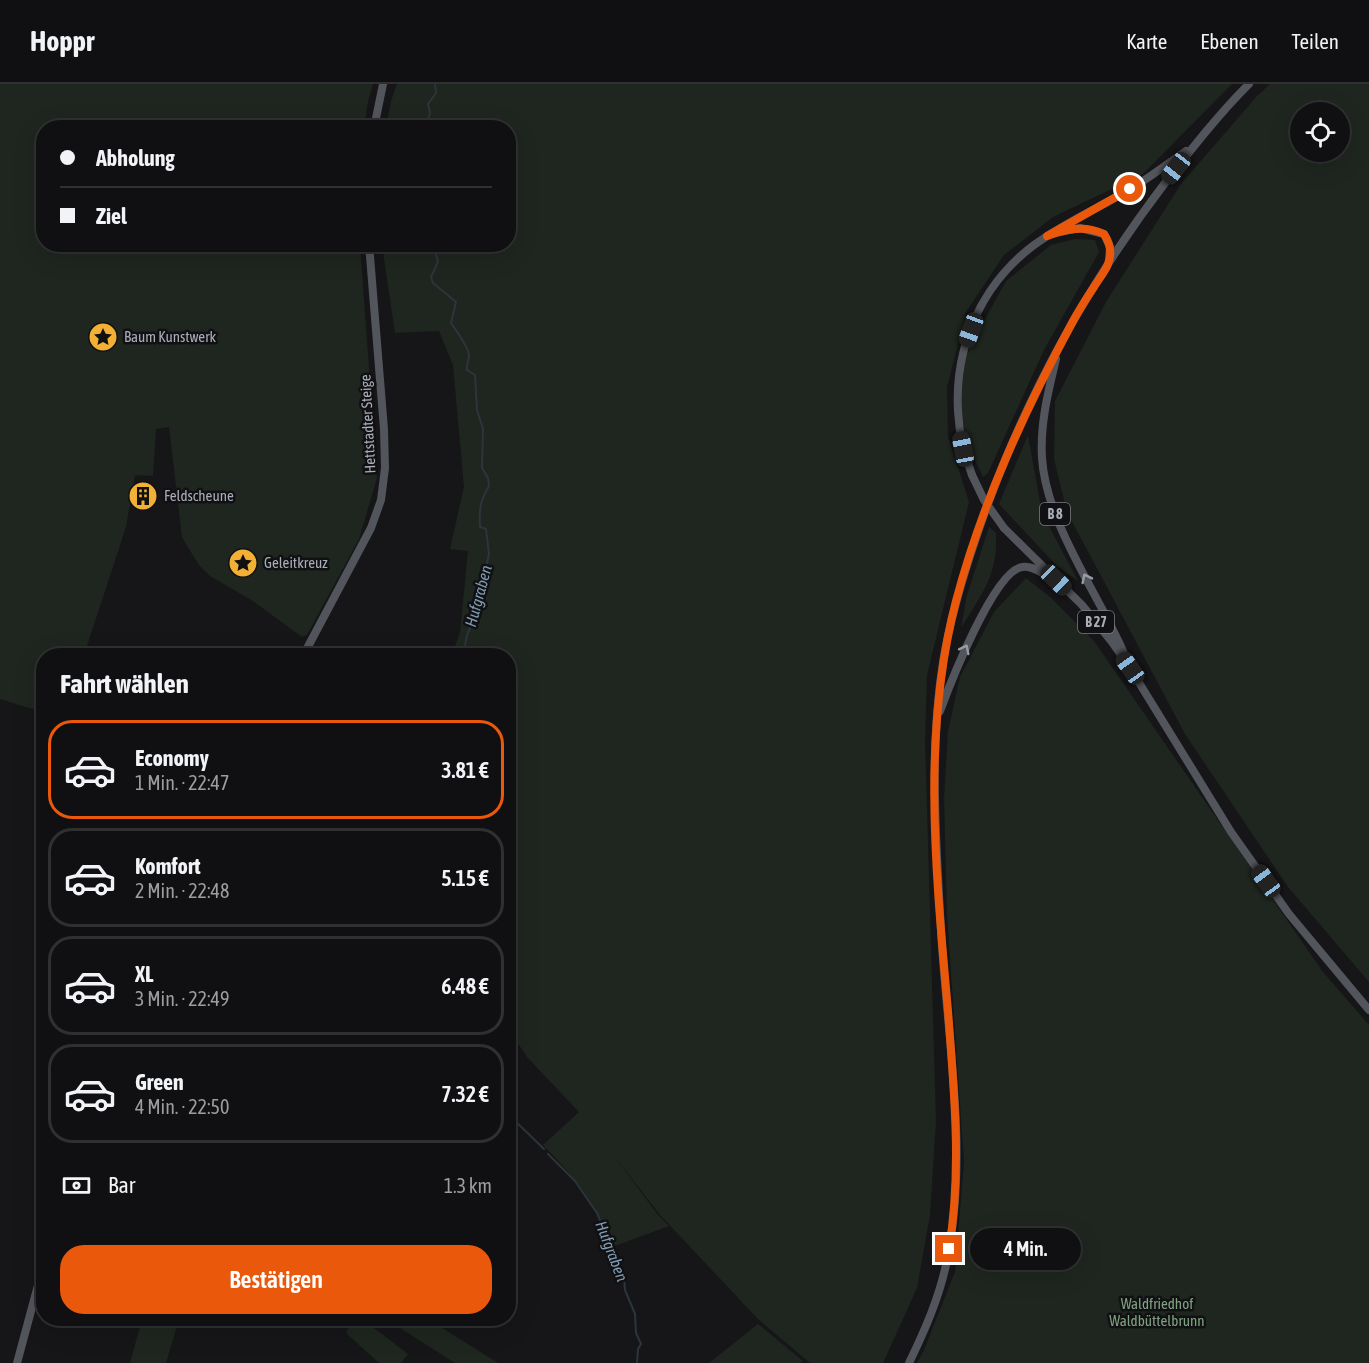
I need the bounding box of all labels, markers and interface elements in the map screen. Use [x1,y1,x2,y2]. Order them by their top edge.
text: Hoppr [30,25,94,57]
text: Karte [1126,29,1167,53]
text: Ebenen [1200,29,1259,53]
text: Teilen [1292,29,1339,53]
map controls [1290,102,1350,162]
button: locate [1290,102,1350,162]
text: Abholung [96,145,175,171]
car [1158,148,1194,188]
route start [1116,175,1143,202]
text: Ziel [96,203,127,229]
car [956,310,986,350]
place icon: Baum Kunstwerk [87,321,119,353]
place label: Baum Kunstwerk [124,328,217,345]
street label: Hettstadter Steige [356,374,379,474]
car [951,430,975,468]
building icon: Feldscheune [127,480,159,512]
place label: Feldscheune [164,487,234,504]
road number: B 8 [1040,503,1070,525]
place icon: Geleitkreuz [227,547,259,579]
place label: Geleitkreuz [264,554,328,571]
car [1037,561,1075,599]
water label: Hufgraben [461,563,496,629]
one-way arrow [1082,573,1094,584]
road number: B 27 [1078,611,1114,633]
one-way arrow [958,645,969,655]
car [1112,648,1148,688]
text: Fahrt wählen [60,668,189,699]
icon: car [63,743,117,797]
text: Economy [135,745,209,771]
text: 3.81 € [441,757,489,783]
text: 1 Min. · 22:47 [135,771,229,794]
icon: car [63,851,117,905]
text: Komfort [135,853,201,879]
car [1248,861,1284,901]
text: 5.15 € [441,865,489,891]
text: 2 Min. · 22:48 [135,879,229,902]
icon: car [63,959,117,1013]
text: XL [135,961,153,987]
text: 6.48 € [441,973,489,999]
text: 3 Min. · 22:49 [135,987,229,1010]
icon: car [63,1067,117,1121]
text: Green [135,1069,184,1095]
text: 7.32 € [441,1081,489,1107]
text: 4 Min. · 22:50 [135,1095,229,1118]
icon: cash [60,1169,93,1202]
text: Bar [108,1172,135,1198]
text: 1.3 km [444,1174,492,1197]
water label: Hufgraben [591,1218,632,1284]
callout: 4 Min. [970,1228,1081,1270]
route end [935,1235,962,1262]
text: 4 Min. [1004,1237,1047,1260]
button: Bestätigen [60,1245,492,1314]
park label: Waldfriedhof Waldbüttelbrunn [1109,1295,1205,1329]

